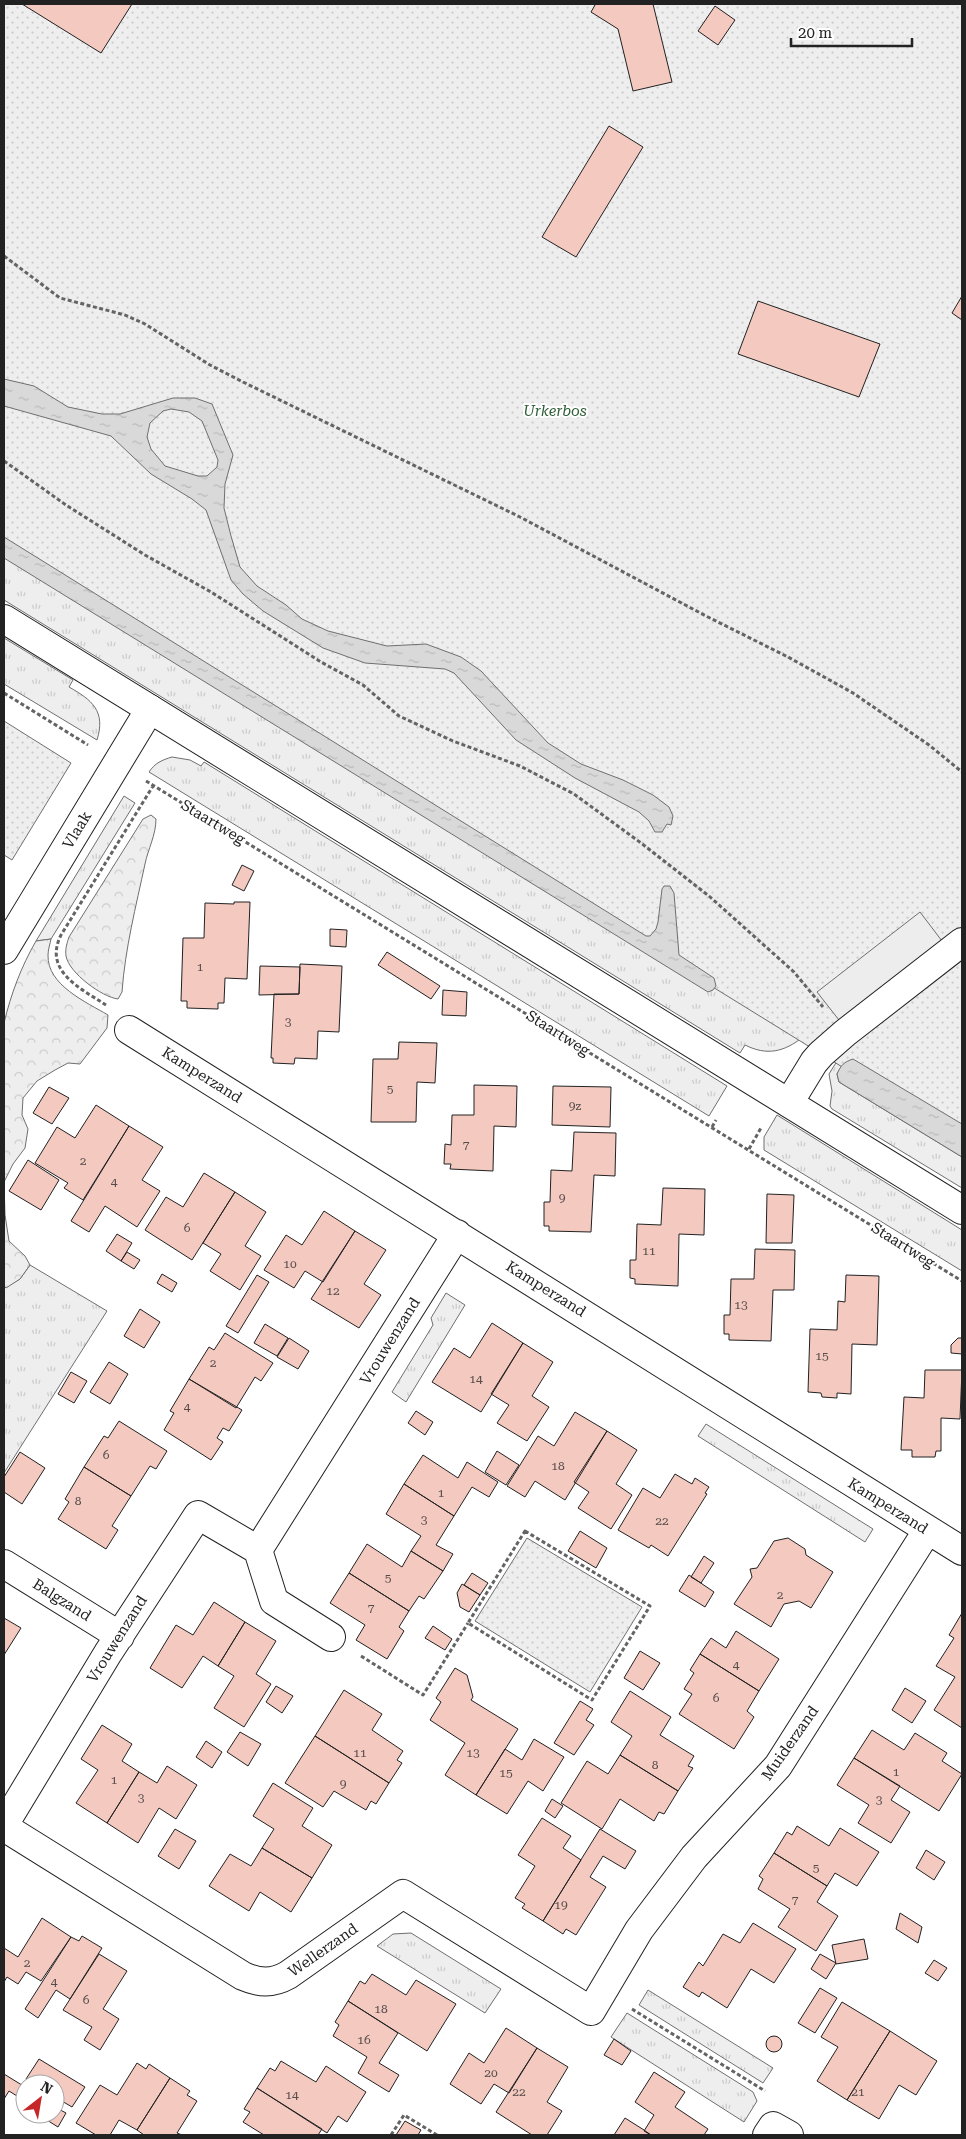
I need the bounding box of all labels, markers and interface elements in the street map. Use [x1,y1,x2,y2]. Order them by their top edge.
scale bar [791,15,912,47]
text: 20 m [798,24,833,42]
park label: Urkerbos [523,402,587,420]
street label: Staartweg [178,796,249,848]
street label: Vlaak [59,807,95,852]
house number: 1 [197,960,204,974]
street label: Staartweg [523,1006,594,1060]
house number: 3 [285,1015,292,1029]
street label: Kamperzand [159,1043,246,1107]
house number: 5 [387,1082,394,1096]
house number: 9z [569,1099,582,1113]
house number: 7 [463,1138,470,1152]
house number: 2 [80,1154,87,1168]
house number: 4 [111,1175,118,1189]
house number: 9 [559,1191,566,1205]
street label: Staartweg [868,1218,939,1272]
house number: 6 [184,1221,191,1235]
house number: 11 [642,1244,656,1258]
house number: 10 [283,1257,297,1271]
street label: Kamperzand [503,1257,590,1321]
house number: 12 [326,1284,340,1298]
street label: Vrouwenzand [356,1294,424,1388]
house number: 13 [734,1298,748,1312]
house number: 15 [815,1349,829,1363]
house number: 2 [210,1356,217,1370]
house number: 14 [469,1372,483,1386]
house number: 4 [184,1400,191,1414]
house number: 6 [103,1448,110,1462]
house number: 18 [551,1459,565,1473]
street label: Kamperzand [845,1474,932,1538]
house number: 1 [438,1486,445,1500]
house number: 8 [75,1494,82,1508]
house number: 3 [421,1513,428,1527]
house number: 22 [655,1514,669,1528]
house number: 5 [385,1571,392,1585]
street label: Balgzand [29,1575,95,1625]
house number: 2 [777,1588,784,1602]
street label: Vrouwenzand [83,1592,151,1686]
house number: 7 [368,1601,375,1615]
house number: 4 [733,1658,740,1672]
house number: 6 [713,1691,720,1705]
street label: Muiderzand [758,1702,822,1784]
house number: 11 [353,1746,367,1760]
house number: 13 [466,1746,480,1760]
house number: 8 [652,1758,659,1772]
house number: 1 [893,1765,900,1779]
house number: 15 [499,1766,513,1780]
house number: 1 [111,1773,118,1787]
house number: 9 [340,1777,347,1791]
house number: 3 [138,1791,145,1805]
house number: 3 [876,1793,883,1807]
house number: 5 [813,1861,820,1875]
house number: 7 [792,1893,799,1907]
house number: 19 [554,1898,568,1912]
street label: Wellerzand [285,1919,362,1981]
house number: 2 [24,1956,31,1970]
house number: 4 [51,1975,58,1989]
house number: 6 [83,1993,90,2007]
house number: 18 [374,2002,388,2016]
house number: 16 [357,2033,371,2047]
house number: 20 [484,2066,498,2080]
north arrow [15,2074,65,2124]
text: N [38,2078,56,2098]
house number: 22 [512,2085,526,2099]
house number: 21 [851,2085,865,2099]
house number: 14 [285,2088,299,2102]

